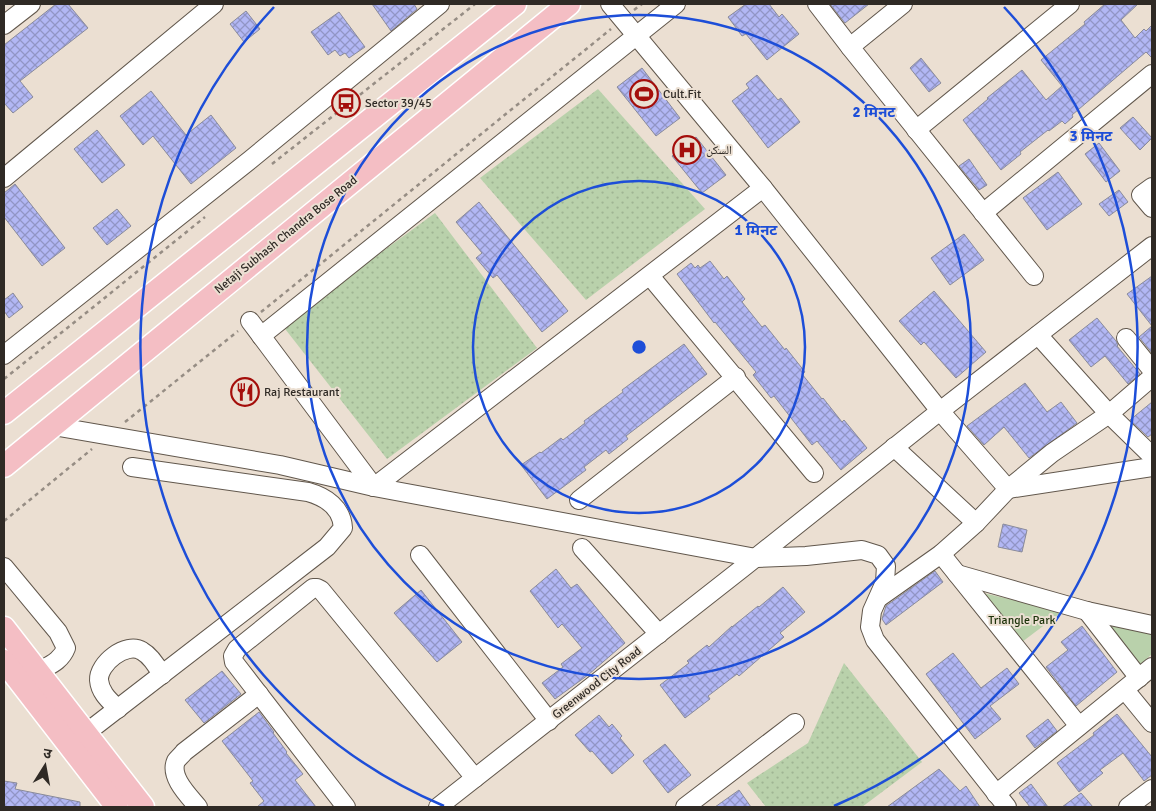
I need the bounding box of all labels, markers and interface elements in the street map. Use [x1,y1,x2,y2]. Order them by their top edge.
sports icon: Cult.Fit [629,79,659,109]
place label: Cult.Fit [663,87,701,102]
bus stop icon: Sector 39/45 [331,88,361,118]
place label: Sector 39/45 [365,96,432,111]
text: 2 मिनट [853,103,896,121]
text: 3 मिनट [1070,127,1113,145]
hospital icon: السكن [672,135,702,165]
place label: السكن [706,143,732,158]
street label: Netaji Subhash Chandra Bose Road [212,173,360,297]
text: 1 मिनट [735,221,778,239]
centre of rings [630,338,648,356]
restaurant icon: Raj Restaurant [230,377,260,407]
place label: Raj Restaurant [264,385,340,400]
park label: Triangle Park [988,613,1056,628]
street label: Greenwood City Road [549,644,645,722]
north arrow [20,741,70,791]
text: उ [42,745,54,763]

